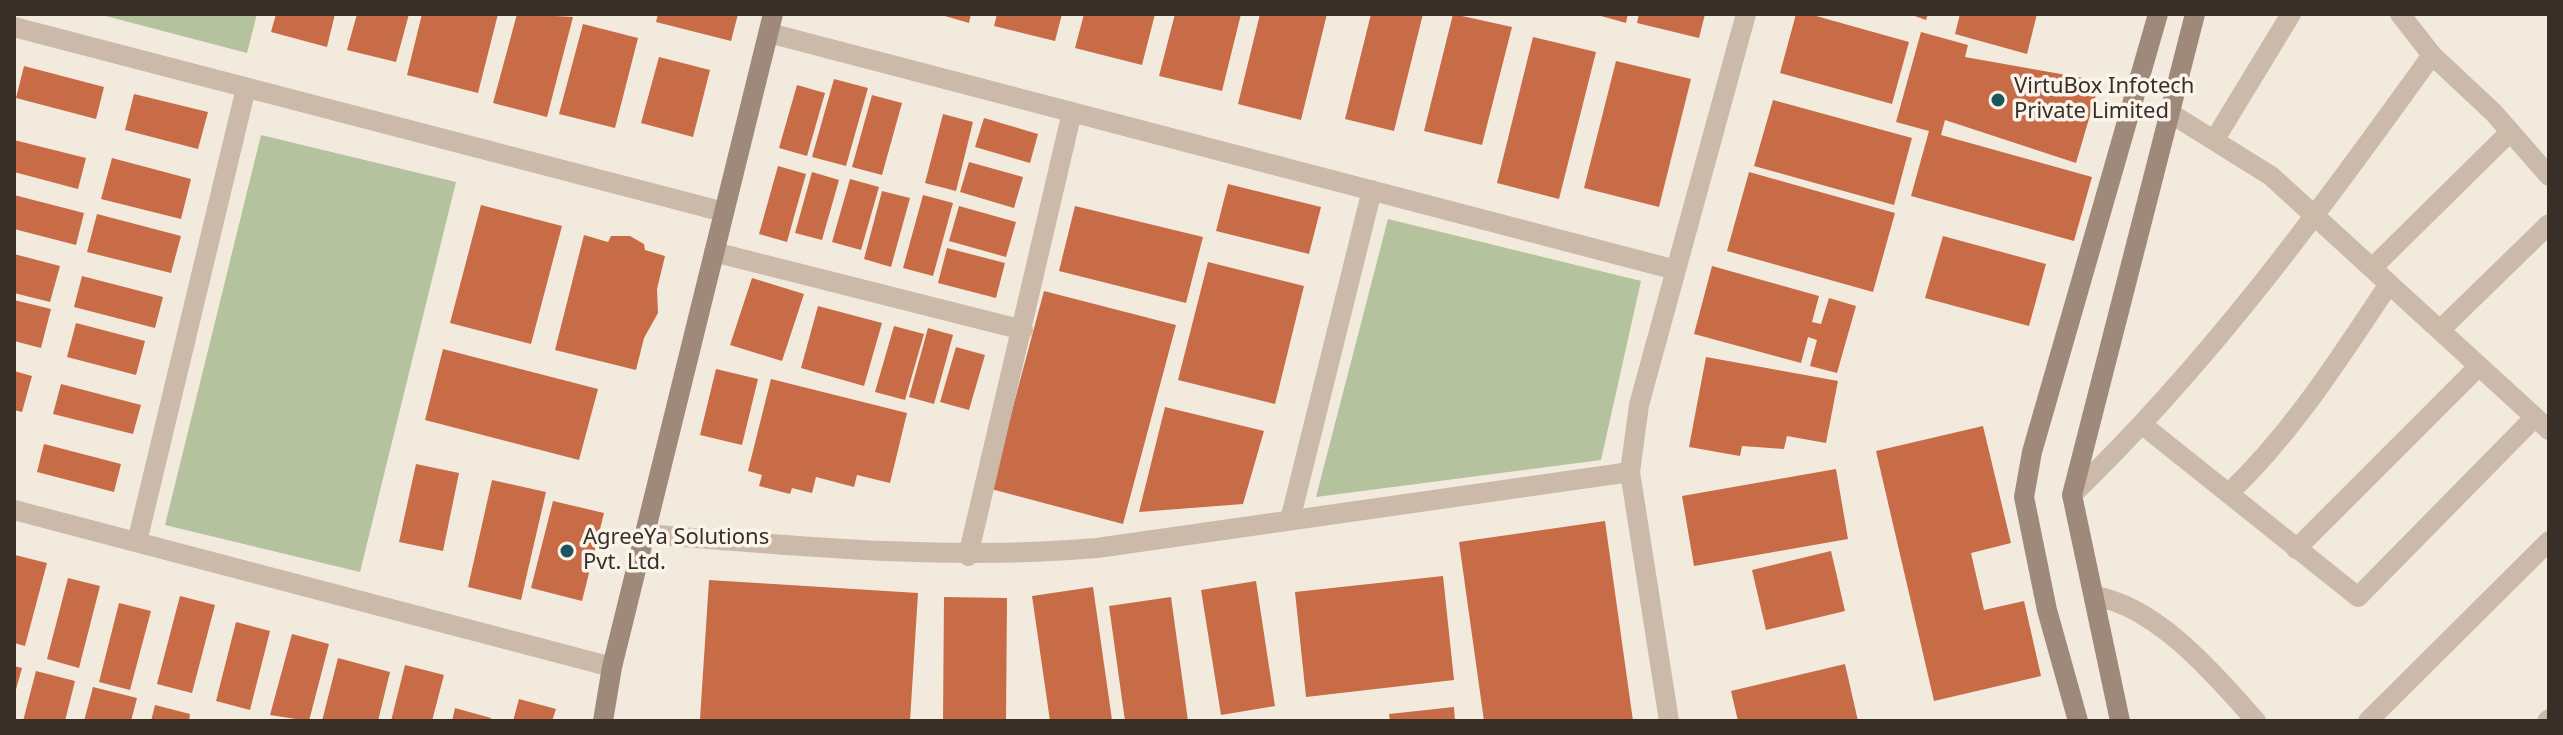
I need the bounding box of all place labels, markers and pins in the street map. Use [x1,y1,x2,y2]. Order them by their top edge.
place label: VirtuBox Infotech Private Limited [2014,74,2194,126]
marker: VirtuBox Infotech Private Limited [1989,91,2007,109]
place label: AgreeYa Solutions Pvt. Ltd. [583,525,769,576]
marker: AgreeYa Solutions Pvt. Ltd. [558,542,576,560]

